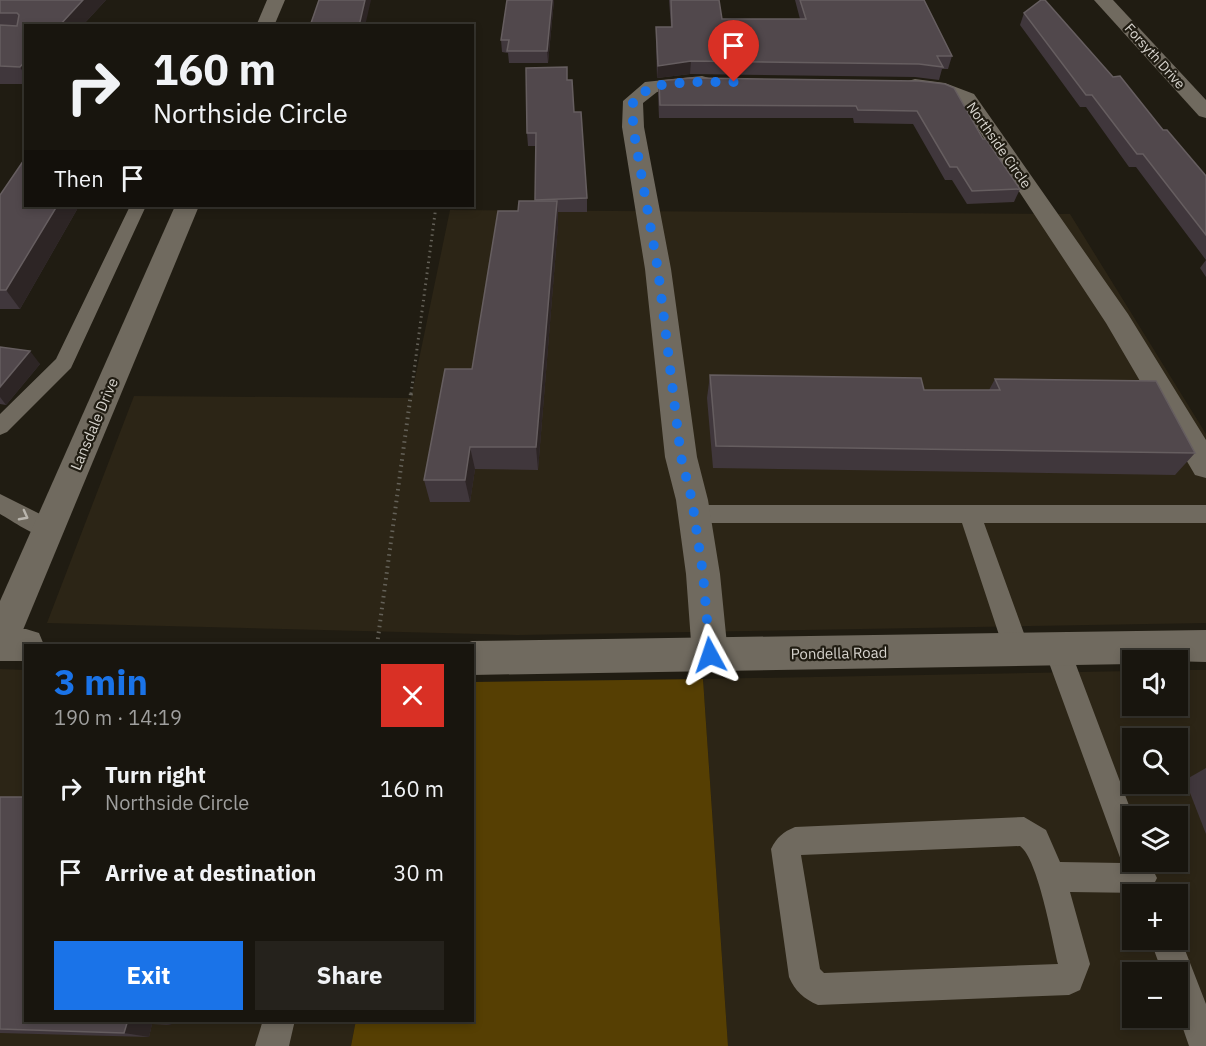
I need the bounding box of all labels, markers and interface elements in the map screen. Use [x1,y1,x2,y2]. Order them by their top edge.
street label: Forsyth Drive [1121,19,1190,93]
pin [708,20,759,82]
icon: arrive [717,29,750,62]
text: 160 m [153,42,276,97]
icon: right [54,48,132,126]
text: Northside Circle [153,95,348,130]
street label: Northside Circle [963,98,1036,192]
icon: arrive [116,162,149,195]
text: Then [54,164,104,193]
street label: Lansdale Drive [66,375,122,473]
one-way arrow [18,509,28,520]
position arrow [678,623,742,687]
street label: Pondella Road [790,643,888,663]
map controls [1122,650,1188,1028]
button: sound [1122,650,1188,716]
text: 3 min [54,658,148,705]
button: close [381,664,444,727]
text: 190 m · 14:19 [54,704,182,731]
button: search [1122,728,1188,794]
text: Turn right [105,760,206,789]
icon: right [54,772,87,805]
text: 160 m [380,774,444,803]
text: Northside Circle [105,789,249,816]
button: layers [1122,806,1188,872]
icon: arrive [54,856,87,889]
text: Arrive at destination [105,858,316,887]
text: 30 m [393,858,444,887]
button: + [1122,884,1188,950]
button: Exit [54,941,243,1010]
button: Share [255,941,444,1010]
button: − [1122,962,1188,1028]

